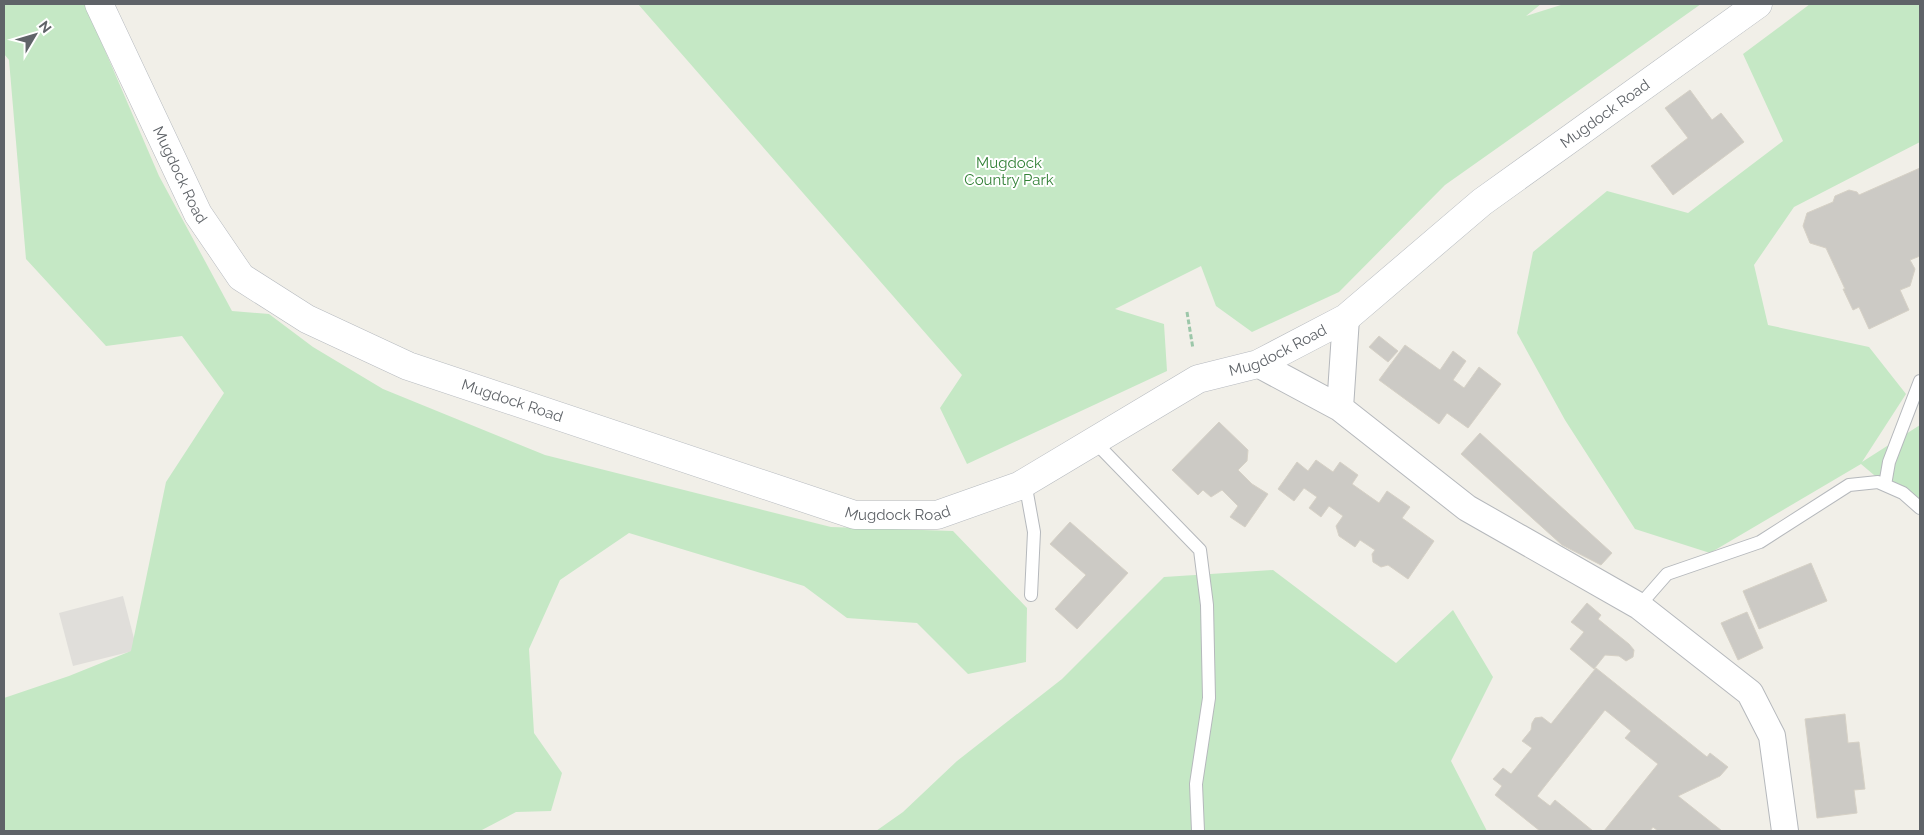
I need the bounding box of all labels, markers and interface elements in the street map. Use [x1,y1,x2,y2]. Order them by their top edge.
north arrow [10,10,60,60]
text: N [36,18,55,36]
street label: Mugdock Road [1557,76,1653,152]
street label: Mugdock Road [149,123,211,227]
park label: Mugdock Country Park [964,154,1054,189]
street label: Mugdock Road [1227,321,1330,380]
street label: Mugdock Road [459,376,565,426]
street label: Mugdock Road [843,502,953,525]

